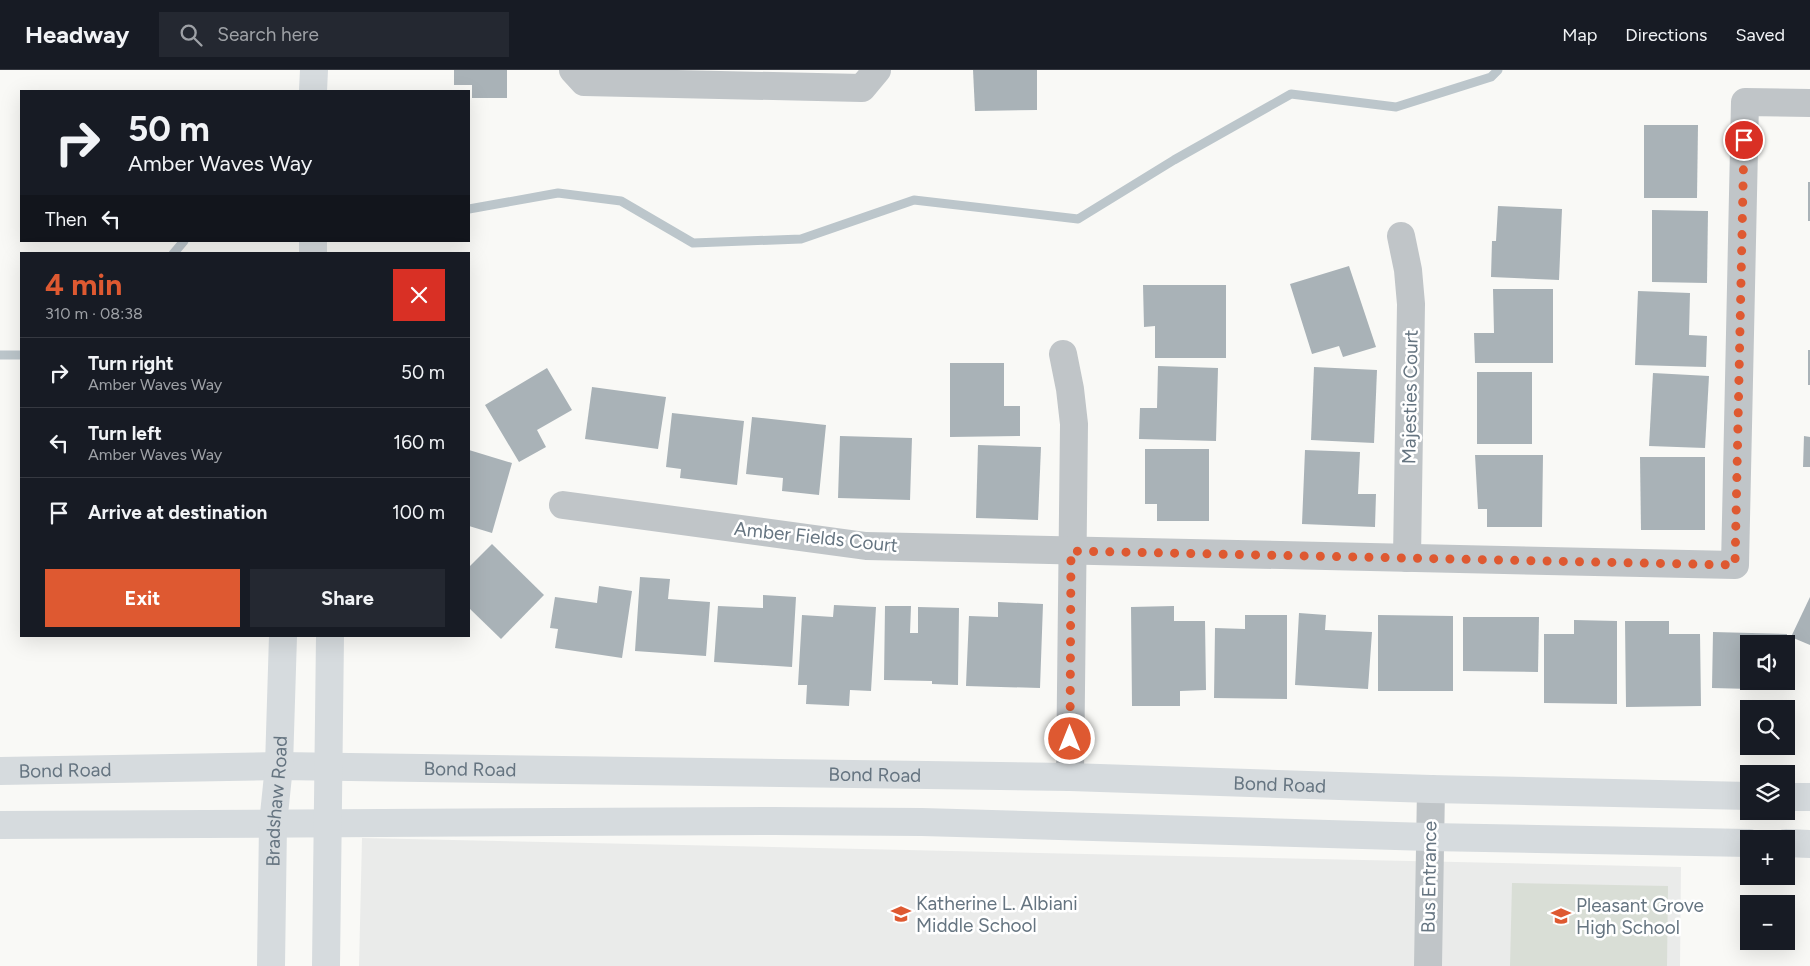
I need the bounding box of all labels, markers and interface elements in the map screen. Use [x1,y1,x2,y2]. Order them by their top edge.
search box [159,12,509,57]
text: Headway [25,20,129,49]
icon: search [177,21,205,49]
text: Search here [217,23,319,46]
text: Map [1562,24,1597,46]
text: Directions [1625,24,1707,46]
text: Saved [1735,24,1785,46]
text: 50 m [128,108,210,150]
icon: right [45,110,110,175]
pin [1723,119,1765,161]
icon: arrive [1730,126,1758,154]
text: Amber Waves Way [128,150,312,177]
icon: left [97,205,125,233]
text: Then [45,208,87,231]
text: 4 min [45,266,122,303]
button: close [393,269,445,321]
text: 310 m · 08:38 [45,304,143,323]
street label: Majesties Court [1397,330,1423,464]
text: Turn right [88,352,174,375]
icon: right [45,359,73,387]
text: 50 m [401,361,445,384]
text: Amber Waves Way [88,375,222,394]
text: Turn left [88,422,162,445]
icon: left [45,429,73,457]
text: 160 m [393,431,445,454]
text: Amber Waves Way [88,445,222,464]
icon: arrive [45,499,73,527]
text: Arrive at destination [88,501,267,524]
text: 100 m [392,501,445,524]
street label: Amber Fields Court [733,517,899,557]
button: Exit [45,569,240,627]
button: Share [250,569,445,627]
map controls [1740,635,1795,950]
button: sound [1740,635,1795,690]
button: search [1740,700,1795,755]
position arrow [1043,712,1095,764]
street label: Bradshaw Road [261,735,291,867]
street label: Bond Road [423,757,517,781]
street label: Bond Road [18,758,112,782]
street label: Bond Road [828,762,921,786]
button: layers [1740,765,1795,820]
street label: Bond Road [1233,771,1327,797]
street label: Bus Entrance [1417,821,1441,933]
button: + [1740,830,1795,885]
place label: Katherine L. Albiani Middle School [916,892,1078,937]
place label: Pleasant Grove High School [1576,894,1704,939]
button: − [1740,895,1795,950]
school or university icon: Katherine L. Albiani Middle School [890,903,912,925]
school or university icon: Pleasant Grove High School [1550,905,1572,927]

